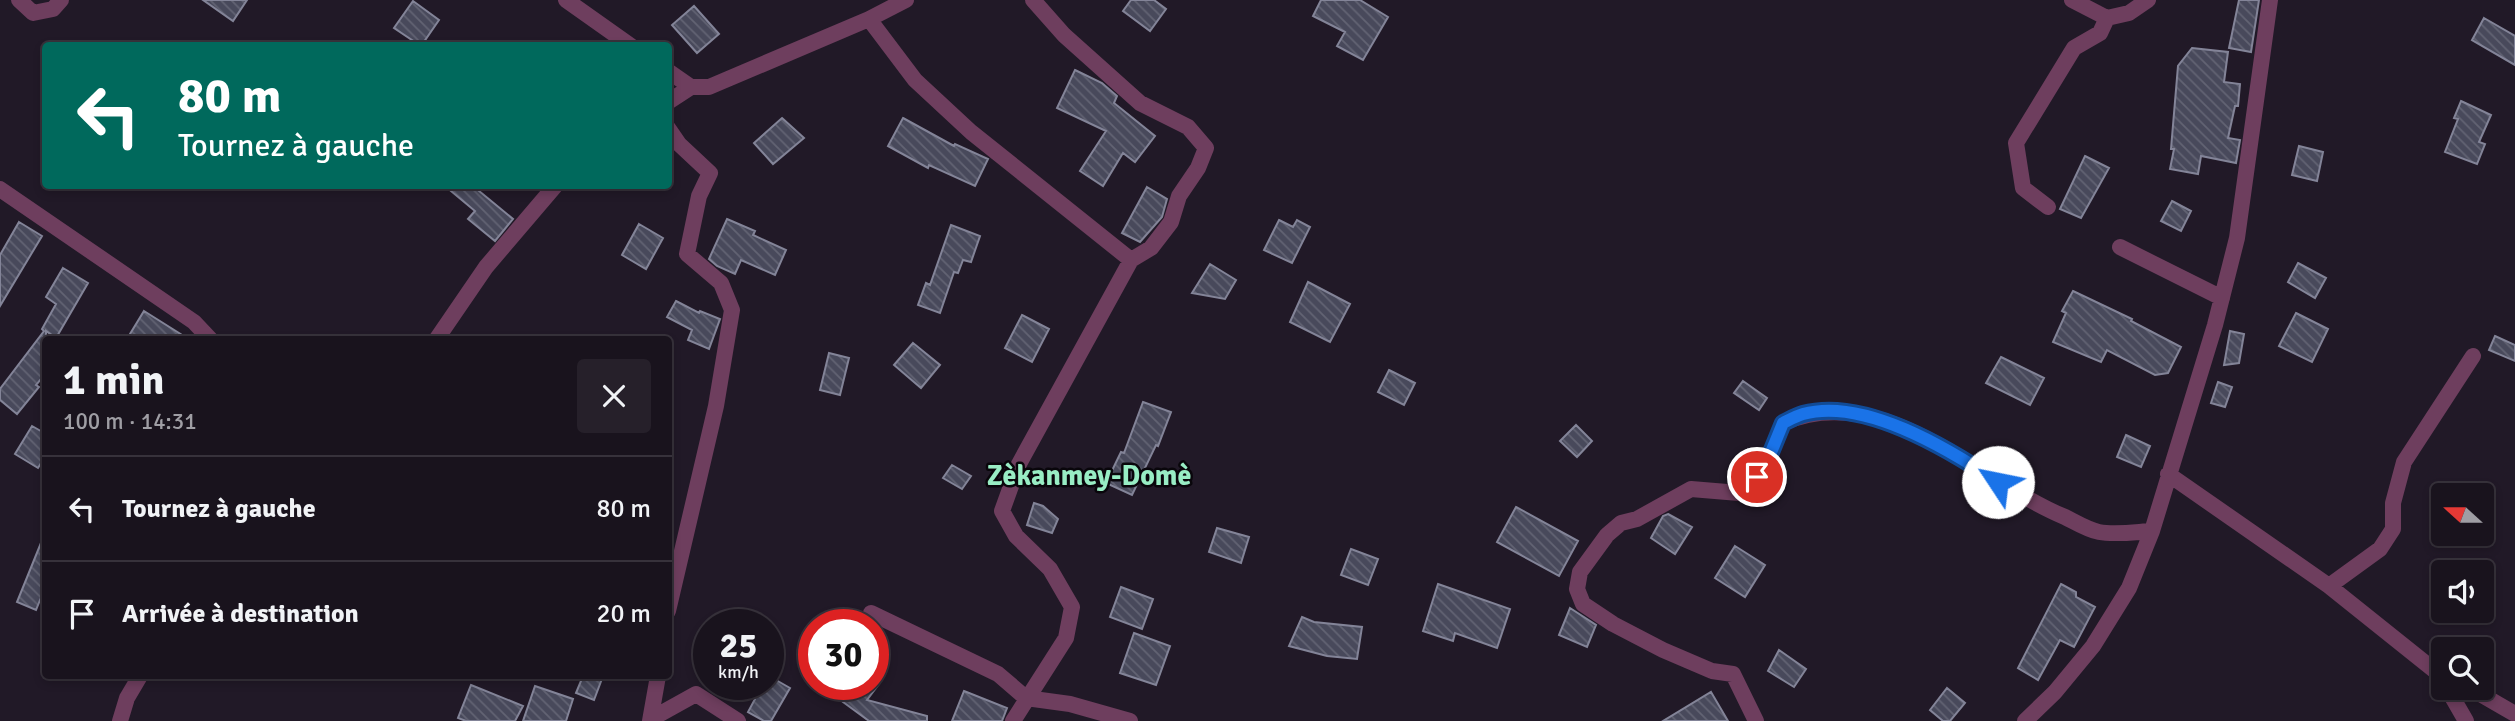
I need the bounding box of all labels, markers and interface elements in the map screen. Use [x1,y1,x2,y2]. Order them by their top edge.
text: 80 m [178,66,281,126]
icon: left [63,70,154,161]
text: Tournez à gauche [178,126,414,165]
text: 1 min [63,355,164,406]
button: close [577,359,651,433]
text: 100 m · 14:31 [63,407,197,436]
position arrow [1961,445,2035,519]
pin [1727,447,1787,507]
icon: arrive [1738,458,1776,496]
district label: Zèkanmey-Domè [987,459,1191,493]
north arrow [2431,483,2494,546]
map controls [2431,483,2494,700]
icon: left [63,490,101,528]
text: Tournez à gauche [122,493,316,525]
text: 80 m [596,493,651,525]
button: sound [2431,560,2494,623]
icon: arrive [63,595,101,633]
text: Arrivée à destination [122,598,359,630]
text: 20 m [596,598,651,630]
speed limit sign: 30 [798,609,889,700]
text: 25 [720,624,757,667]
button: search [2431,637,2494,700]
text: km/h [718,661,759,683]

